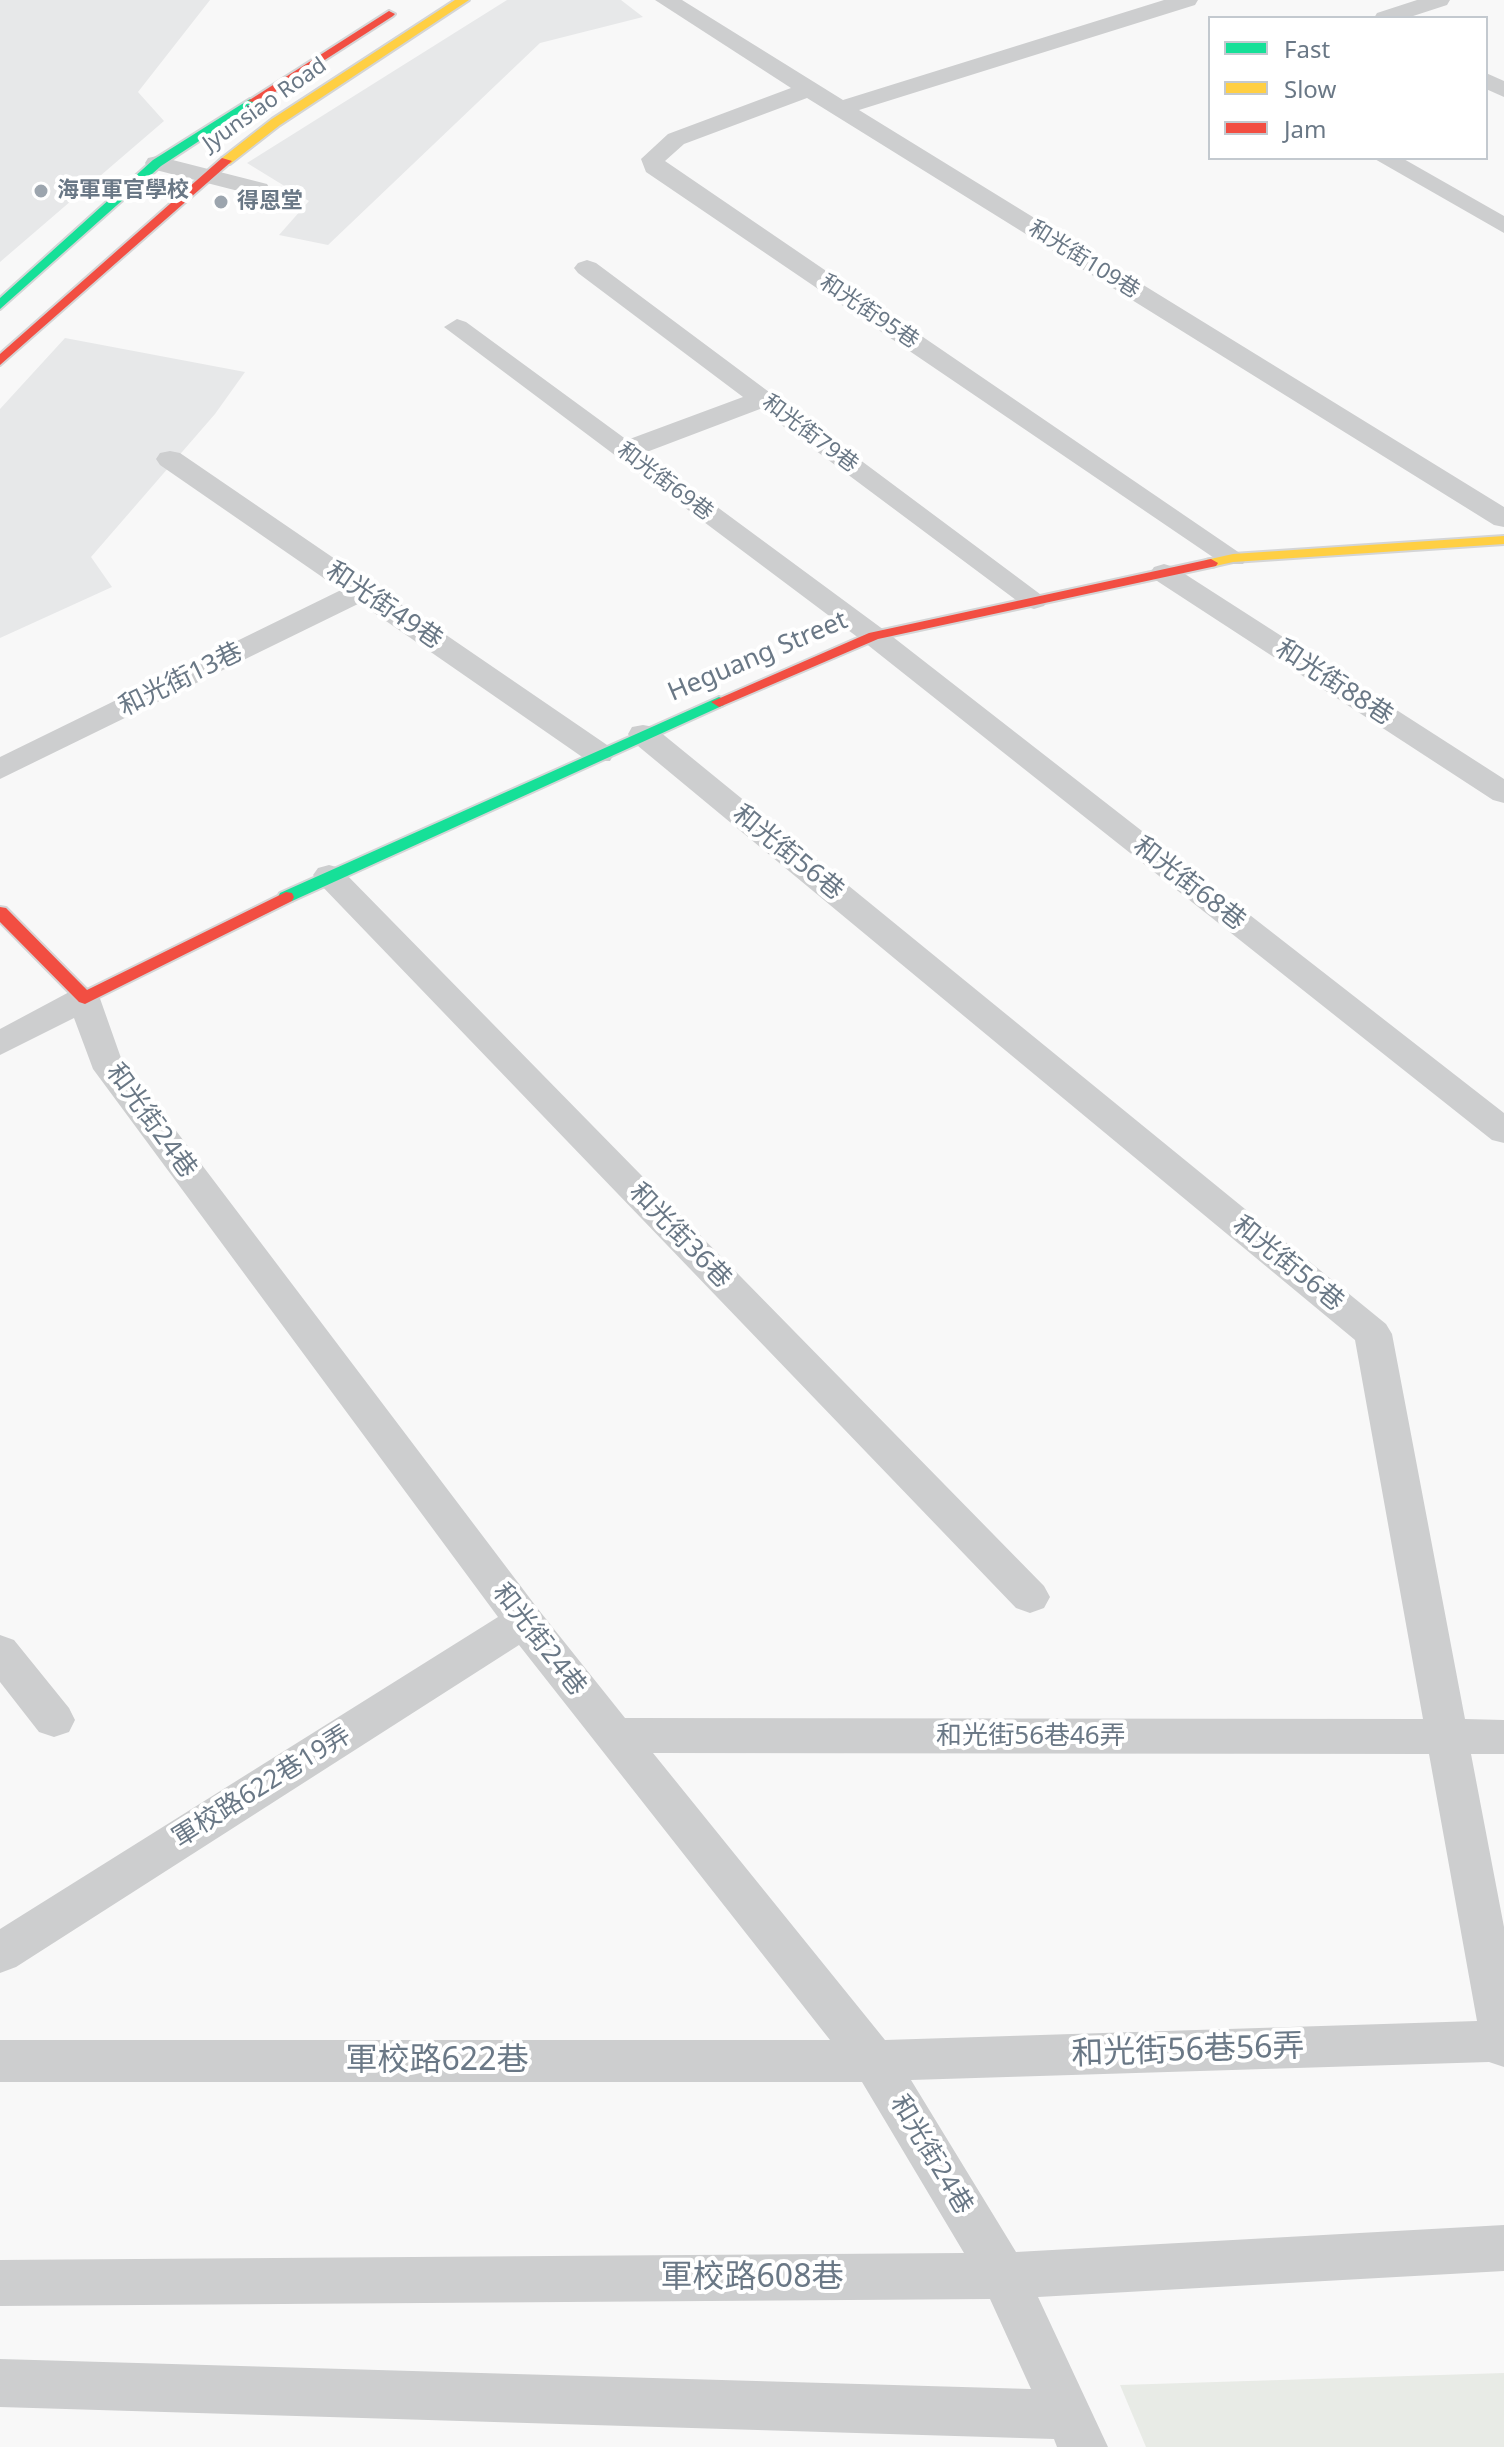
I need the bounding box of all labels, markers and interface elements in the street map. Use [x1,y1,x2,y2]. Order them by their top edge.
legend [1208,16,1488,160]
text: Fast [1284,32,1330,65]
street label: Jyunsiao Road [198,53,332,157]
text: Slow [1284,72,1336,105]
text: Jam [1284,112,1326,145]
place label: 海軍軍官學校 [57,178,189,204]
marker: 海軍軍官學校 [32,182,50,200]
place label: 得恩堂 [237,189,303,215]
marker: 得恩堂 [212,193,230,211]
street label: 和光街109巷 [1024,215,1144,305]
street label: 和光街95巷 [815,269,923,355]
street label: 和光街79巷 [757,389,863,479]
street label: 和光街69巷 [612,437,718,527]
street label: 和光街49巷 [320,556,448,656]
street label: Heguang Street [664,605,852,709]
street label: 和光街88巷 [1269,633,1399,733]
street label: 和光街13巷 [114,637,248,723]
street label: 和光街56巷 [726,799,850,907]
street label: 和光街68巷 [1127,831,1251,937]
street label: 和光街24巷 [99,1058,203,1184]
street label: 和光街36巷 [622,1177,738,1295]
street label: 和光街56巷 [1226,1210,1350,1318]
street label: 和光街24巷 [486,1578,592,1702]
street label: 軍校路622巷19弄 [167,1720,357,1854]
street label: 和光街56巷46弄 [936,1721,1126,1753]
street label: 和光街56巷56弄 [1071,2028,1305,2074]
street label: 軍校路622巷 [346,2042,528,2080]
street label: 和光街24巷 [883,2090,979,2220]
street label: 軍校路608巷 [661,2259,843,2297]

